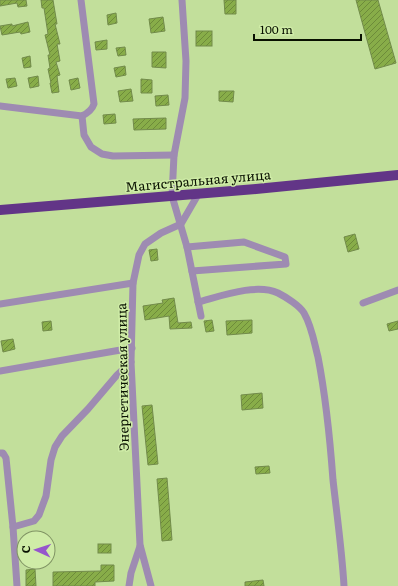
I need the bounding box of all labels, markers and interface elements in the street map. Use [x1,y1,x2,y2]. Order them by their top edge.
scale bar [254,16,361,42]
text: 100 m [260,20,293,38]
street label: Магистральная улица [125,164,271,196]
street label: Энергетическая улица [111,303,133,451]
north arrow [16,530,56,570]
text: С [17,545,33,554]

